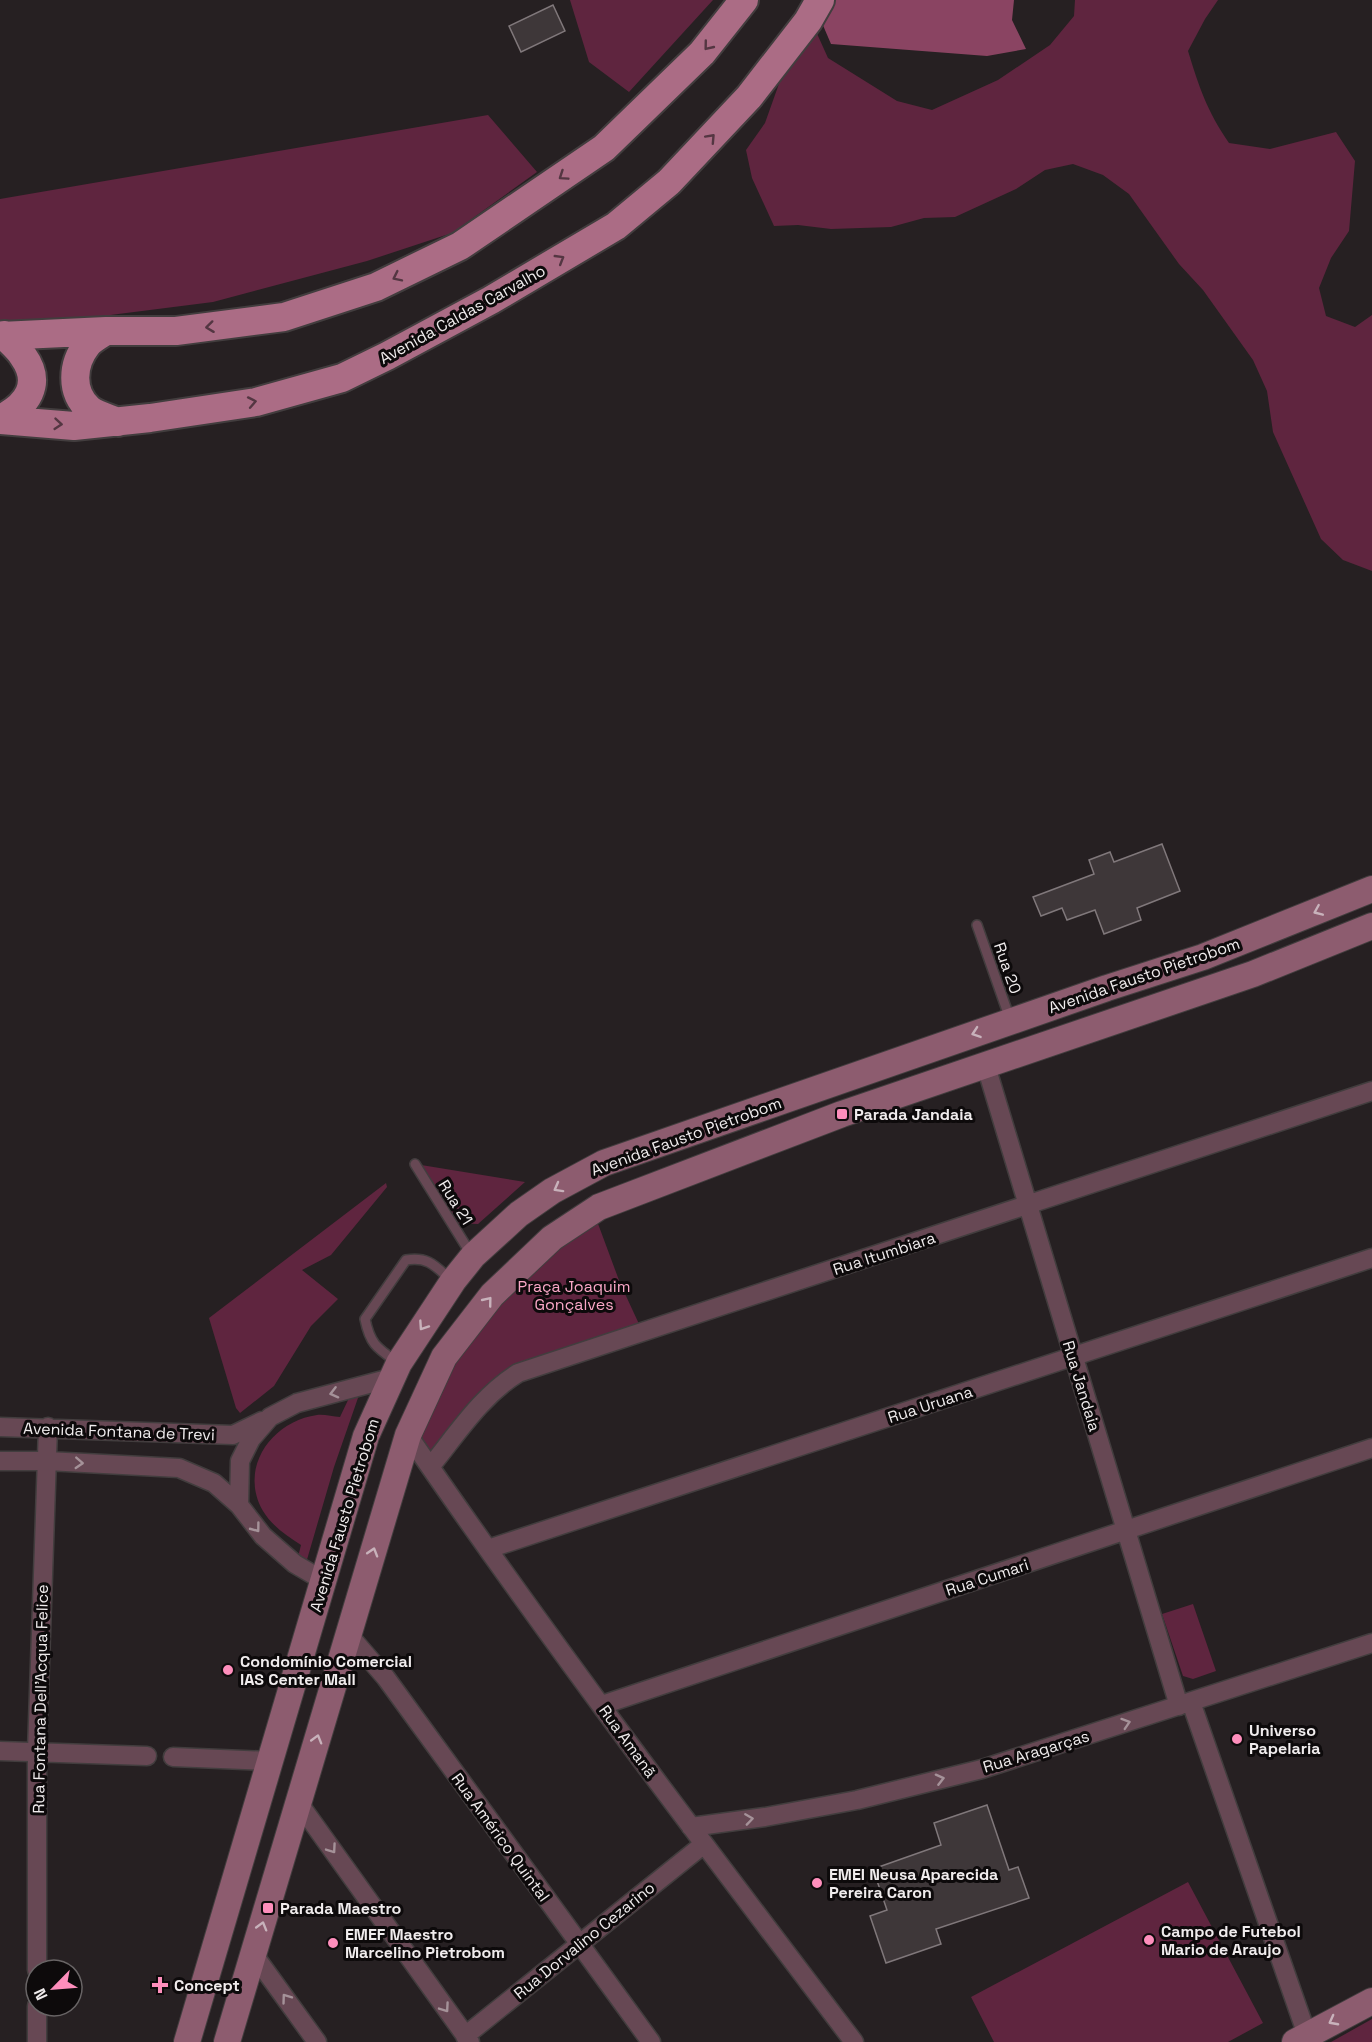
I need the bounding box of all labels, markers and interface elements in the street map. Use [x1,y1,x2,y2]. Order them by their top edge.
one-way arrow [704,39,715,50]
one-way arrow [704,134,715,144]
one-way arrow [559,169,570,180]
one-way arrow [554,254,564,266]
street label: Avenida Caldas Carvalho [375,260,549,369]
one-way arrow [393,270,404,281]
one-way arrow [205,320,215,332]
one-way arrow [246,396,256,409]
one-way arrow [54,418,63,431]
one-way arrow [1313,904,1324,916]
street label: Avenida Fausto Pietrobom [1046,933,1243,1018]
street label: Rua 20 [989,940,1026,997]
one-way arrow [971,1026,982,1039]
street label: Avenida Fausto Pietrobom [588,1092,784,1181]
place label: Parada Jandaia [854,1104,973,1125]
marker: Parada Jandaia [835,1107,849,1121]
street label: Rua 21 [434,1176,478,1229]
one-way arrow [553,1181,564,1192]
street label: Rua Itumbiara [830,1227,938,1280]
park label: Praça Joaquim Gonçalves [518,1276,630,1315]
one-way arrow [480,1297,491,1308]
one-way arrow [419,1319,430,1330]
street label: Rua Jandaia [1058,1338,1105,1434]
street label: Rua Uruana [885,1381,975,1428]
one-way arrow [329,1385,339,1398]
street label: Avenida Fausto Pietrobom [305,1416,384,1614]
street label: Avenida Fontana de Trevi [23,1418,215,1445]
one-way arrow [75,1456,84,1469]
one-way arrow [249,1521,260,1532]
one-way arrow [366,1547,378,1558]
street label: Rua Cumari [943,1554,1031,1601]
street label: Rua Fontana Dell'Acqua Felice [28,1584,53,1814]
place label: Condomínio Comercial IAS Center Mall [240,1651,412,1690]
marker: Condomínio Comercial IAS Center Mall [221,1663,235,1677]
street label: Rua Amanã [594,1701,661,1782]
one-way arrow [1120,1718,1131,1730]
place label: Universo Papelaria [1249,1720,1321,1759]
street label: Rua Aragarças [980,1725,1092,1778]
marker: Universo Papelaria [1230,1732,1244,1746]
one-way arrow [310,1734,322,1745]
street label: Rua Américo Quintal [447,1769,554,1906]
one-way arrow [935,1774,945,1787]
one-way arrow [744,1814,754,1826]
one-way arrow [325,1843,336,1854]
place label: EMEI Neusa Aparecida Pereira Caron [829,1864,998,1903]
marker: EMEI Neusa Aparecida Pereira Caron [810,1876,824,1890]
street label: Rua Dorvalino Cezarino [509,1877,659,2004]
place label: Parada Maestro [280,1898,402,1919]
marker: Parada Maestro [261,1901,275,1915]
one-way arrow [255,1921,267,1932]
place label: Campo de Futebol Mario de Araujo [1161,1921,1301,1960]
place label: EMEF Maestro Marcelino Pietrobom [345,1924,505,1963]
marker: Campo de Futebol Mario de Araujo [1142,1933,1156,1947]
marker: EMEF Maestro Marcelino Pietrobom [326,1936,340,1950]
north arrow [24,1958,84,2018]
place label: Concept [174,1975,240,1996]
marker: Concept [151,1976,169,1994]
text: N [29,1985,53,2003]
one-way arrow [282,1994,293,2005]
one-way arrow [438,2002,449,2013]
one-way arrow [1329,2014,1340,2025]

